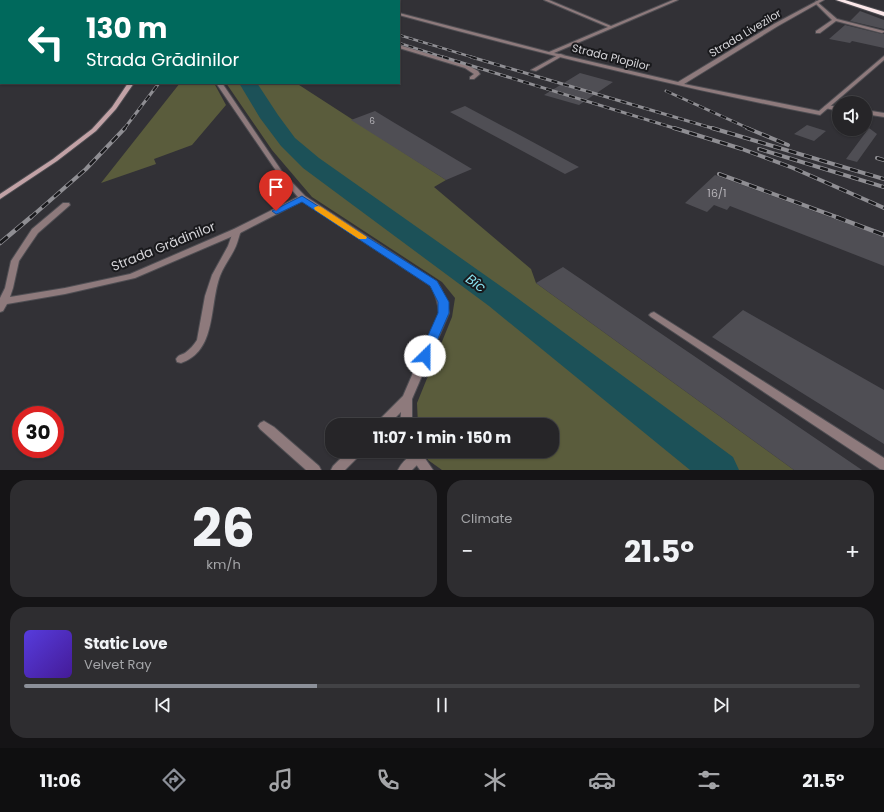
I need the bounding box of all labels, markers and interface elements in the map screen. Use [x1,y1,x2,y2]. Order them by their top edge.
street label: Strada Livezilor [706,5,784,61]
text: 130 m [86,9,167,48]
icon: left [20,16,72,68]
street label: Strada Plopilor [570,40,652,74]
text: Strada Grădinilor [86,47,239,72]
map controls [832,96,872,136]
button: sound [832,96,872,136]
house number: 6 [369,115,375,127]
pin [259,170,293,211]
icon: arrive [265,176,287,198]
house number: 16/1 [707,185,727,201]
street label: Strada Grădinilor [108,217,218,276]
water label: Bîc [462,269,491,297]
position arrow [404,335,446,377]
speed limit sign: 30 [12,406,64,458]
text: 11:07 · 1 min · 150 m [373,427,511,448]
text: 26 [192,492,255,565]
text: Climate [461,509,512,528]
text: 21.5° [624,530,694,573]
text: − [461,536,473,567]
text: + [845,536,860,567]
text: km/h [206,555,241,574]
text: Static Love [84,633,168,654]
text: Velvet Ray [84,655,152,674]
icon: previous [152,694,174,716]
icon: pause [431,694,453,716]
icon: next [710,694,732,716]
icon: directions [160,766,188,794]
icon: music [267,766,295,794]
icon: phone [374,766,402,794]
icon: climate [481,766,509,794]
icon: car [588,766,616,794]
icon: filters [695,766,723,794]
text: 11:06 [39,768,81,793]
text: 21.5° [802,768,844,793]

